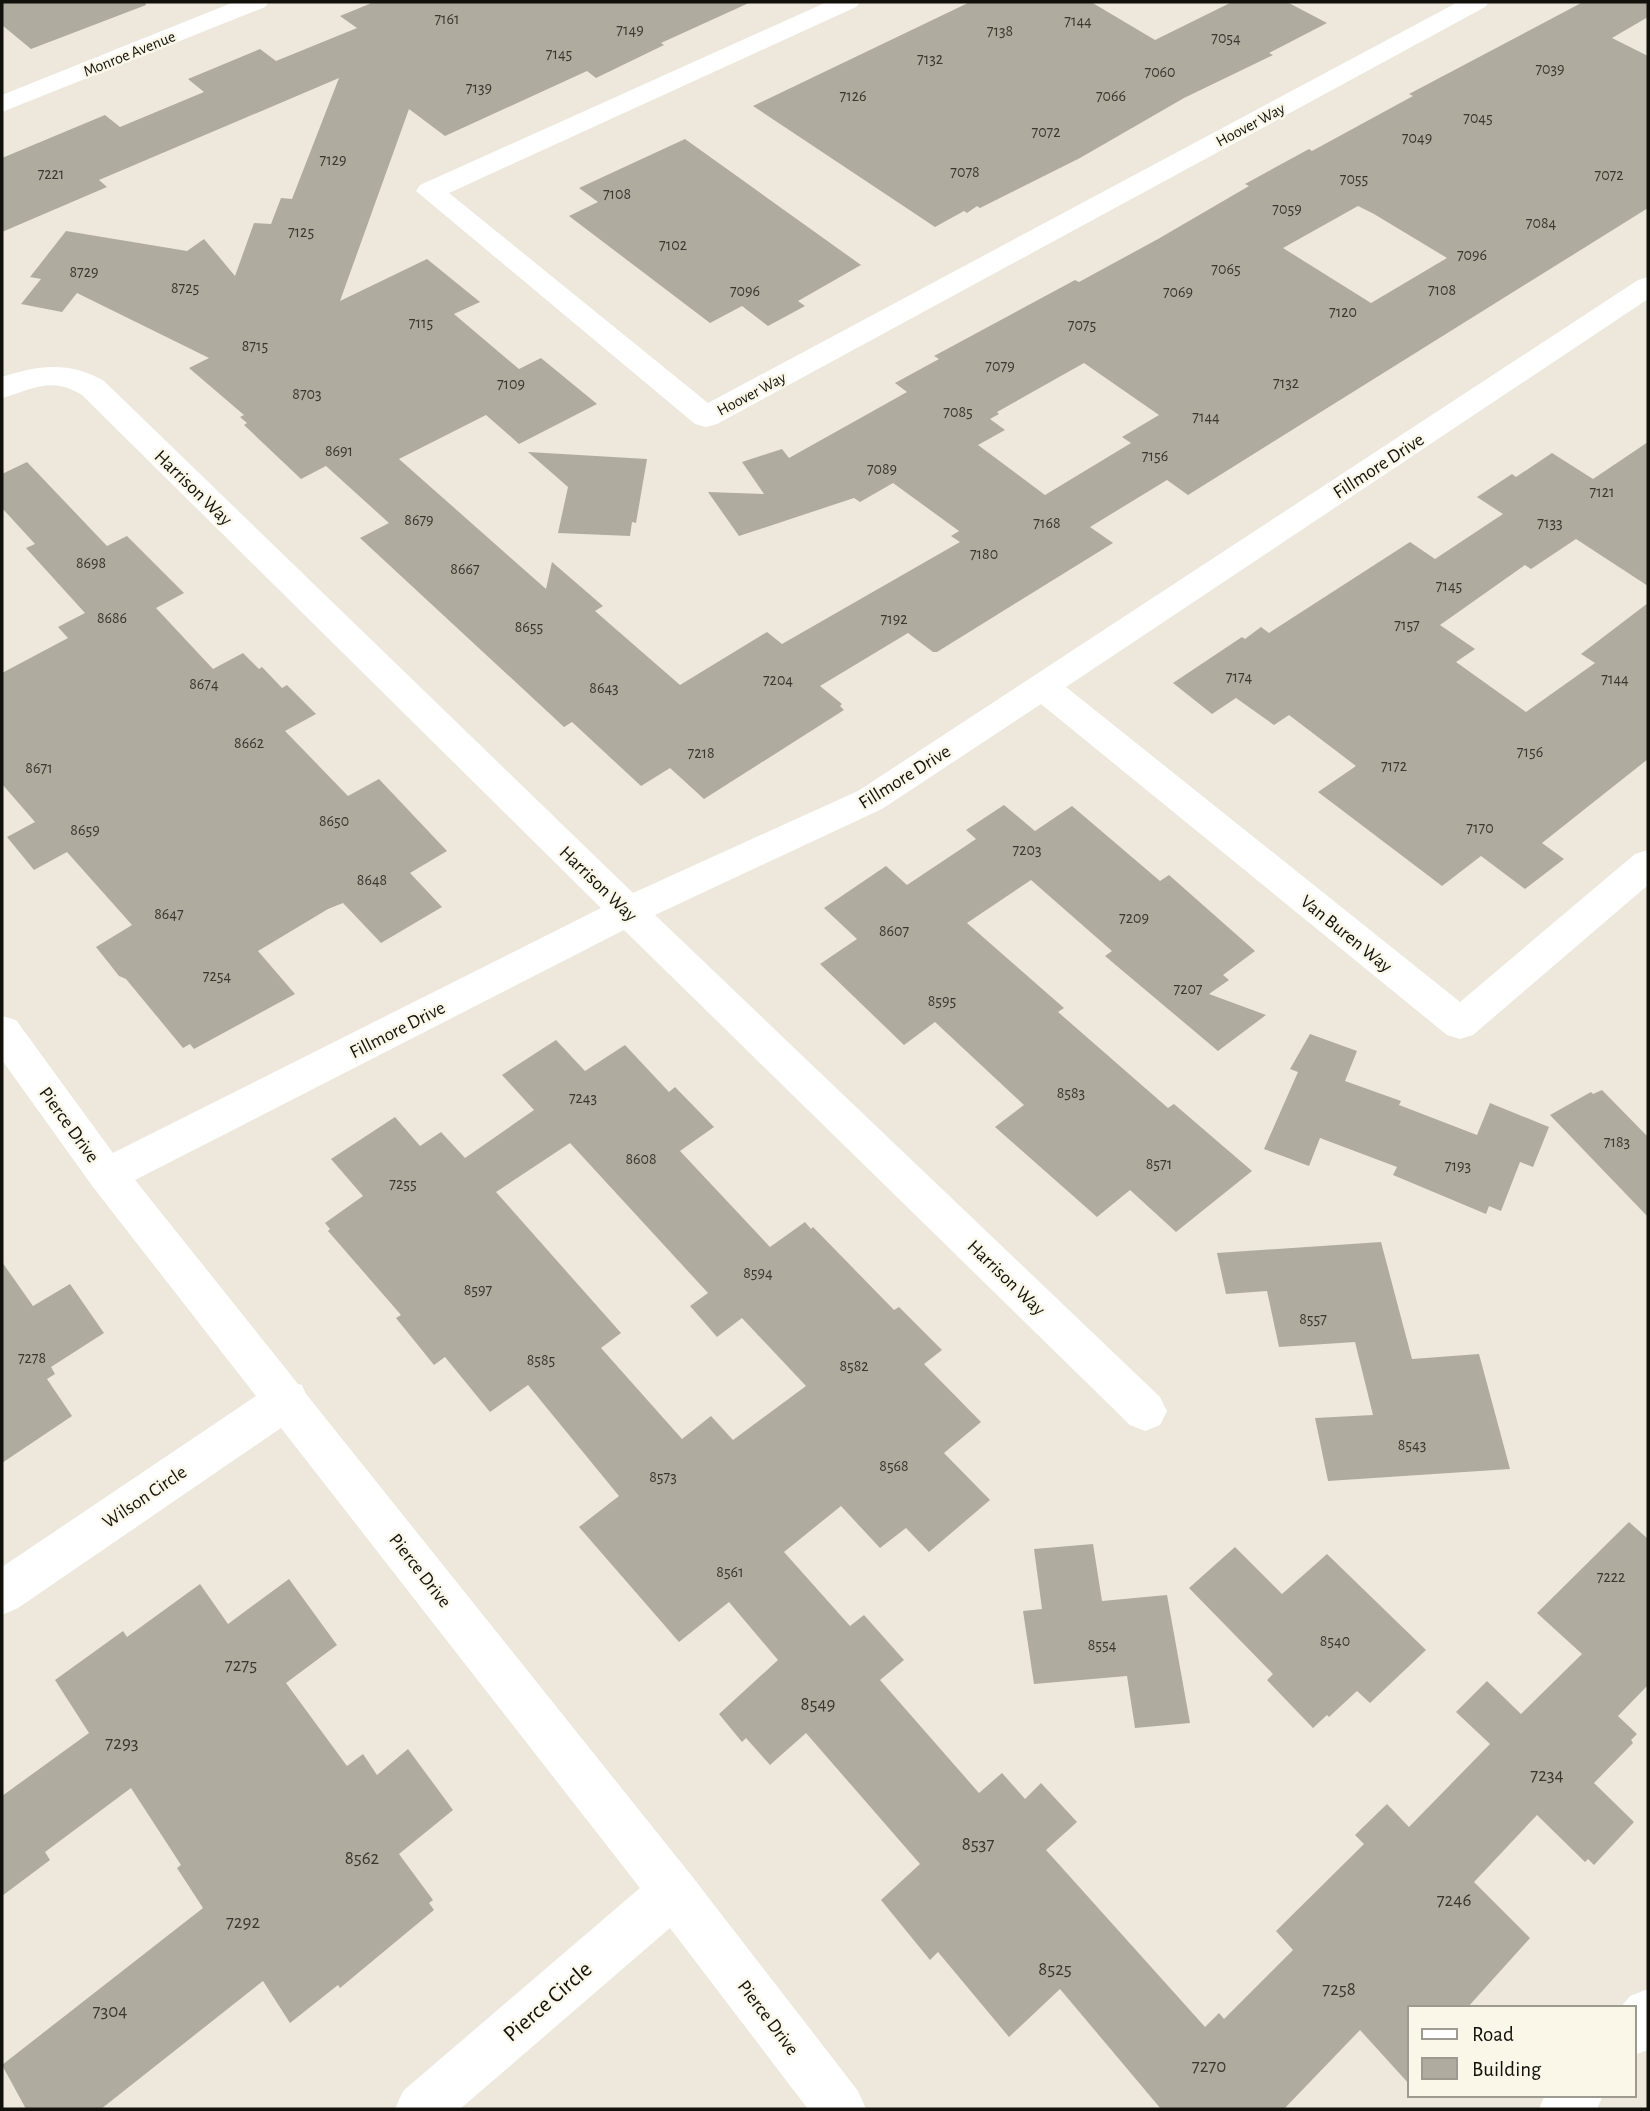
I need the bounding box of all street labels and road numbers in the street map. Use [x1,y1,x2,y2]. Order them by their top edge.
street label: Monroe Avenue [81,28,178,80]
street label: Hoover Way [1213,100,1288,151]
street label: Hoover Way [714,369,789,420]
street label: Fillmore Drive [1330,430,1428,503]
street label: Harrison Way [150,447,235,530]
street label: Fillmore Drive [856,742,954,813]
street label: Harrison Way [555,843,640,926]
street label: Van Buren Way [1297,892,1395,977]
street label: Fillmore Drive [347,998,448,1062]
street label: Pierce Drive [35,1084,102,1166]
street label: Harrison Way [963,1237,1048,1320]
street label: Wilson Circle [99,1462,190,1532]
street label: Pierce Drive [385,1530,454,1611]
street label: Pierce Circle [499,1958,597,2047]
street label: Pierce Drive [734,1977,802,2059]

